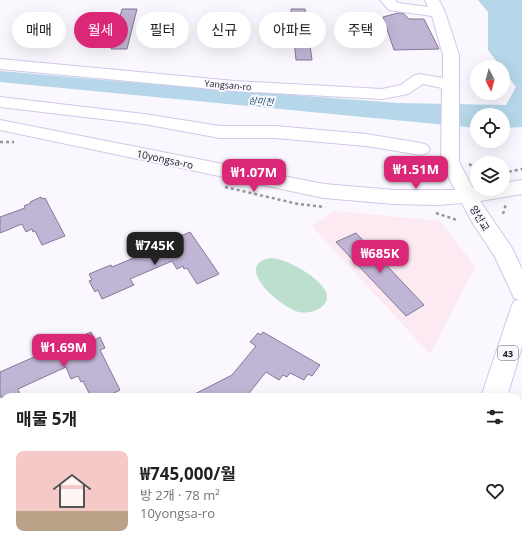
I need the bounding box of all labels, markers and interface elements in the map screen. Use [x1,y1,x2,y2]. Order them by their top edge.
chip: 매매 [12,12,66,48]
chip: 월세 [74,12,128,48]
chip: 필터 [136,12,189,48]
chip: 신규 [197,12,251,48]
chip: 아파트 [259,12,326,48]
chip: 주택 [334,12,387,48]
north arrow [470,60,510,100]
map controls [470,60,510,196]
street label: Yangsan-ro [204,76,252,94]
water label: 삼미천 [248,94,275,108]
button: locate [470,108,510,148]
street label: 10yongsa-ro [135,146,195,172]
pin: ₩1.51M [383,156,449,190]
button: layers [470,156,510,196]
pin: ₩1.07M [221,159,287,193]
text: ₩1.51M [393,160,439,178]
text: ₩1.07M [231,163,277,181]
street label: 양산교 [467,203,493,233]
pin: ₩745K [127,232,183,266]
text: ₩745K [136,236,174,254]
pin: ₩685K [352,240,408,274]
text: ₩685K [361,244,399,262]
pin: ₩1.69M [31,334,97,368]
text: ₩1.69M [41,338,87,356]
road number: 43 [498,346,518,360]
icon: filters [484,406,506,428]
text: 매물 5개 [16,407,77,430]
text: ₩745,000/월 [140,462,236,485]
icon: home [48,467,96,515]
icon: heart [484,480,506,502]
text: 방 2개 · 78 m² [140,486,220,504]
text: 10yongsa-ro [140,504,215,522]

